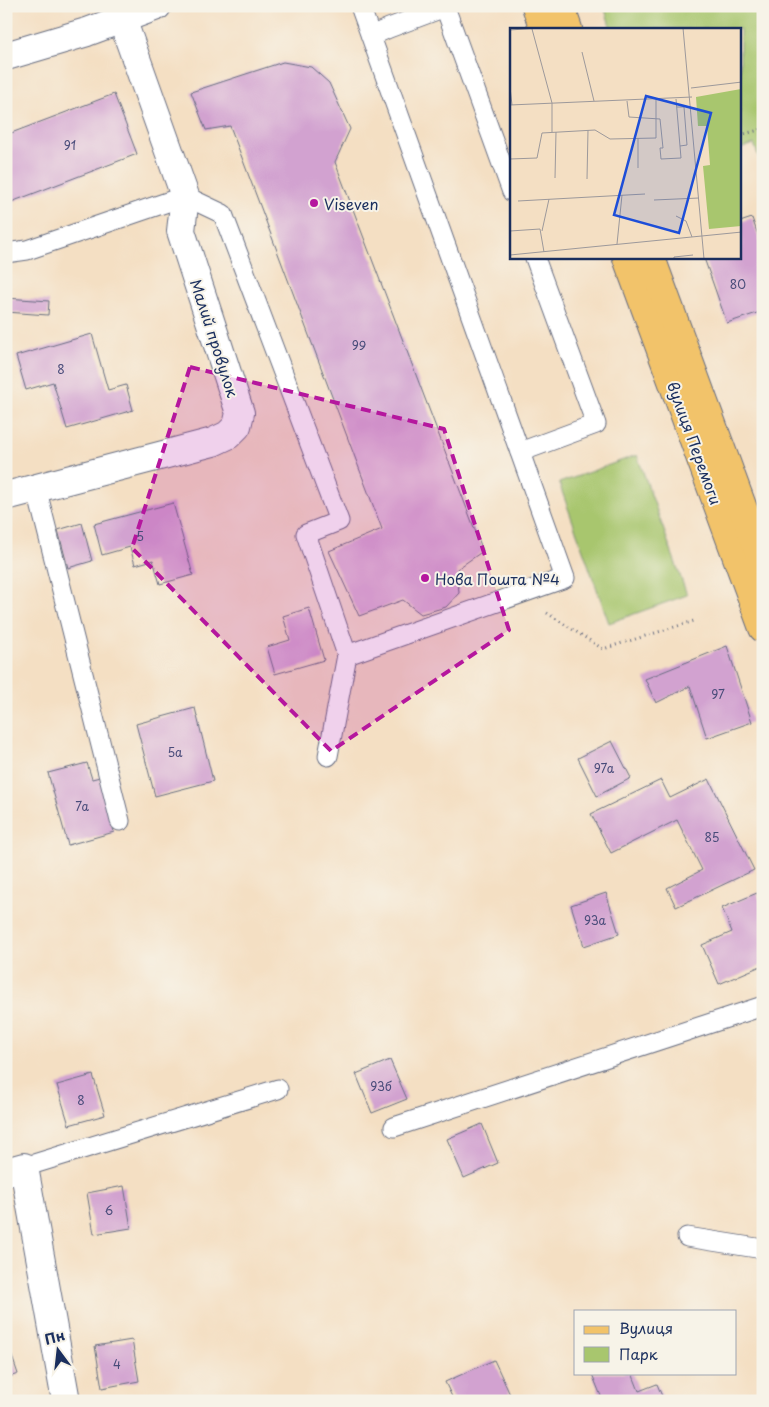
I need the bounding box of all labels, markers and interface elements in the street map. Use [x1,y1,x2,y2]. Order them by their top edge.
inset map [510,28,742,259]
house number: 91 [64,136,76,154]
place label: Viseven [324,192,378,215]
marker: Viseven [308,197,320,209]
house number: 80 [730,275,746,293]
street label: Малий провулок [185,276,245,400]
house number: 99 [352,336,366,354]
house number: 8 [57,360,65,378]
street label: вулиця Перемоги [662,378,728,508]
house number: 5 [136,527,144,545]
place label: Нова Пошта №4 [435,567,560,590]
marker: Нова Пошта №4 [419,572,431,584]
house number: 97 [711,685,725,703]
house number: 5а [167,743,183,761]
house number: 97а [594,759,615,777]
house number: 7а [75,797,89,815]
house number: 85 [705,828,719,846]
house number: 93а [584,911,607,929]
house number: 93б [370,1077,392,1095]
house number: 8 [77,1091,85,1109]
house number: 6 [105,1201,113,1219]
legend [574,1310,736,1374]
text: Вулиця [619,1316,673,1339]
north arrow [32,1324,82,1374]
text: Пн [42,1324,67,1350]
text: Парк [619,1342,658,1365]
house number: 4 [113,1355,121,1373]

